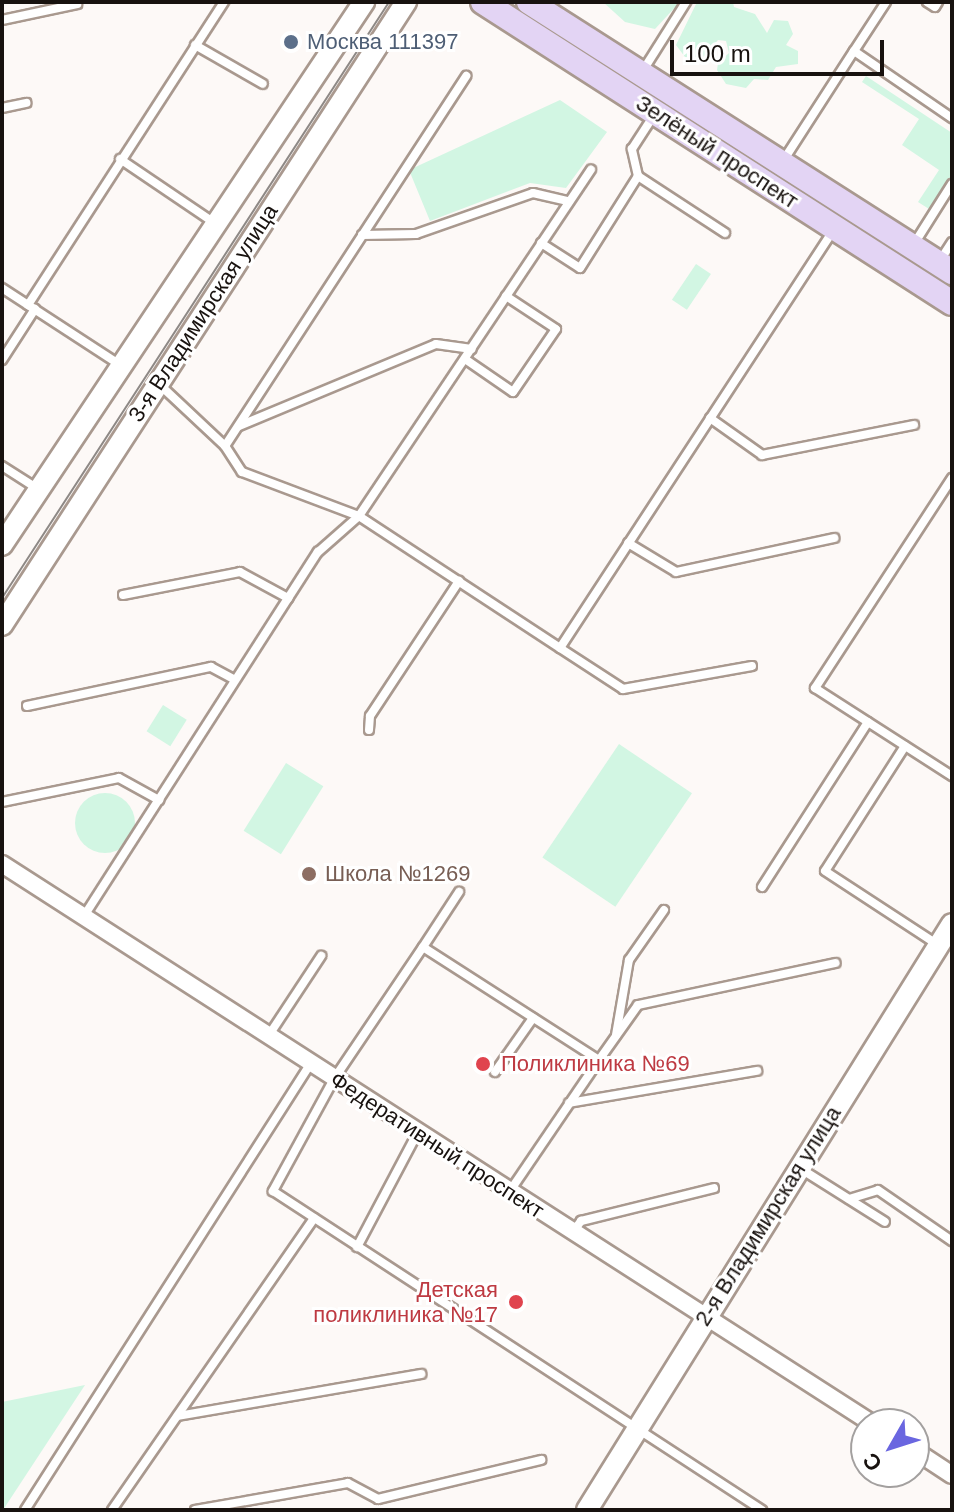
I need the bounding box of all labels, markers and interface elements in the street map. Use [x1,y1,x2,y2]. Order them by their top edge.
scale bar [674,24,888,74]
place label: Москва 111397 [307,29,458,55]
marker: Москва 111397 [282,33,300,51]
text: 100 m [684,40,751,67]
street label: Зелёный проспект [631,90,803,214]
street label: 3-я Владимирская улица [123,199,283,427]
place label: Школа №1269 [325,861,471,887]
marker: Школа №1269 [300,865,318,883]
place label: Поликлиника №69 [501,1051,690,1077]
marker: Поликлиника №69 [472,1053,494,1075]
street label: Федеративный проспект [325,1066,549,1224]
street label: 2-я Владимирская улица [690,1101,846,1331]
place label: Детская поликлиника №17 [313,1276,498,1328]
marker: Детская поликлиника №17 [505,1291,527,1313]
north arrow [850,1408,930,1488]
text: С [858,1448,887,1476]

